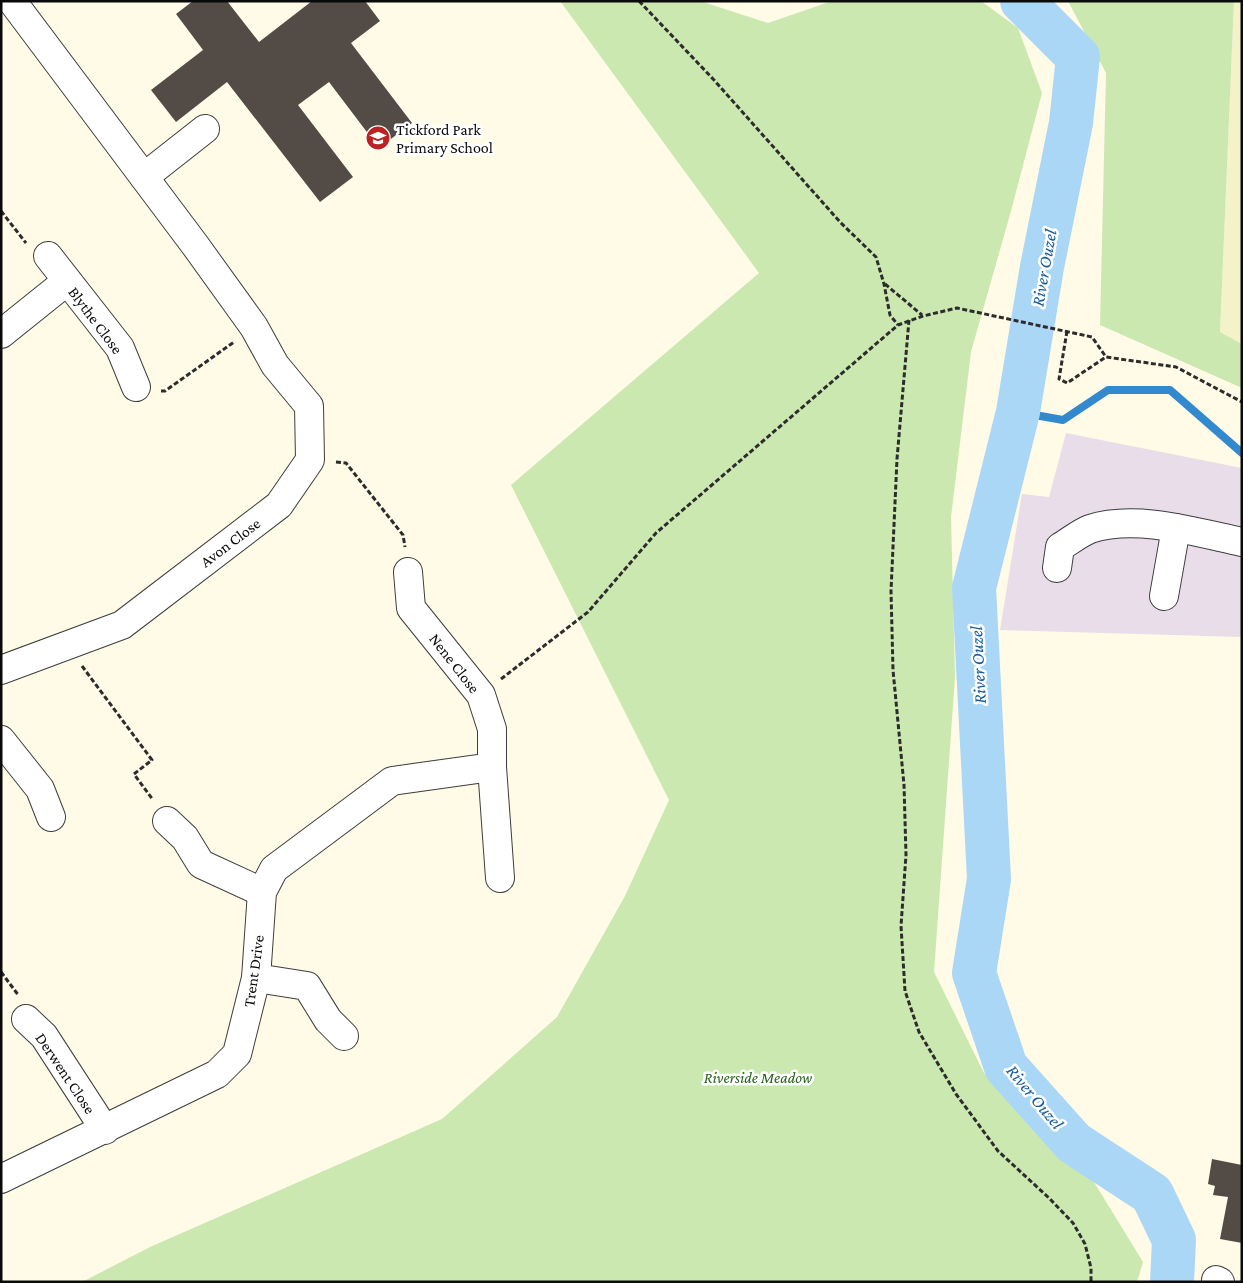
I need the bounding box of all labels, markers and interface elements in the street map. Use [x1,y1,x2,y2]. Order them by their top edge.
place label: Tickford Park Primary School [396,121,493,157]
school or university icon: Tickford Park Primary School [365,125,391,151]
water label: River Ouzel [1027,227,1061,308]
street label: Blythe Close [64,284,126,358]
street label: Avon Close [197,514,264,570]
water label: River Ouzel [966,625,990,704]
street label: Nene Close [426,630,483,697]
street label: Trent Drive [240,934,267,1008]
street label: Derwent Close [32,1030,99,1117]
water label: River Ouzel [1002,1061,1068,1134]
park label: Riverside Meadow [704,1069,812,1086]

